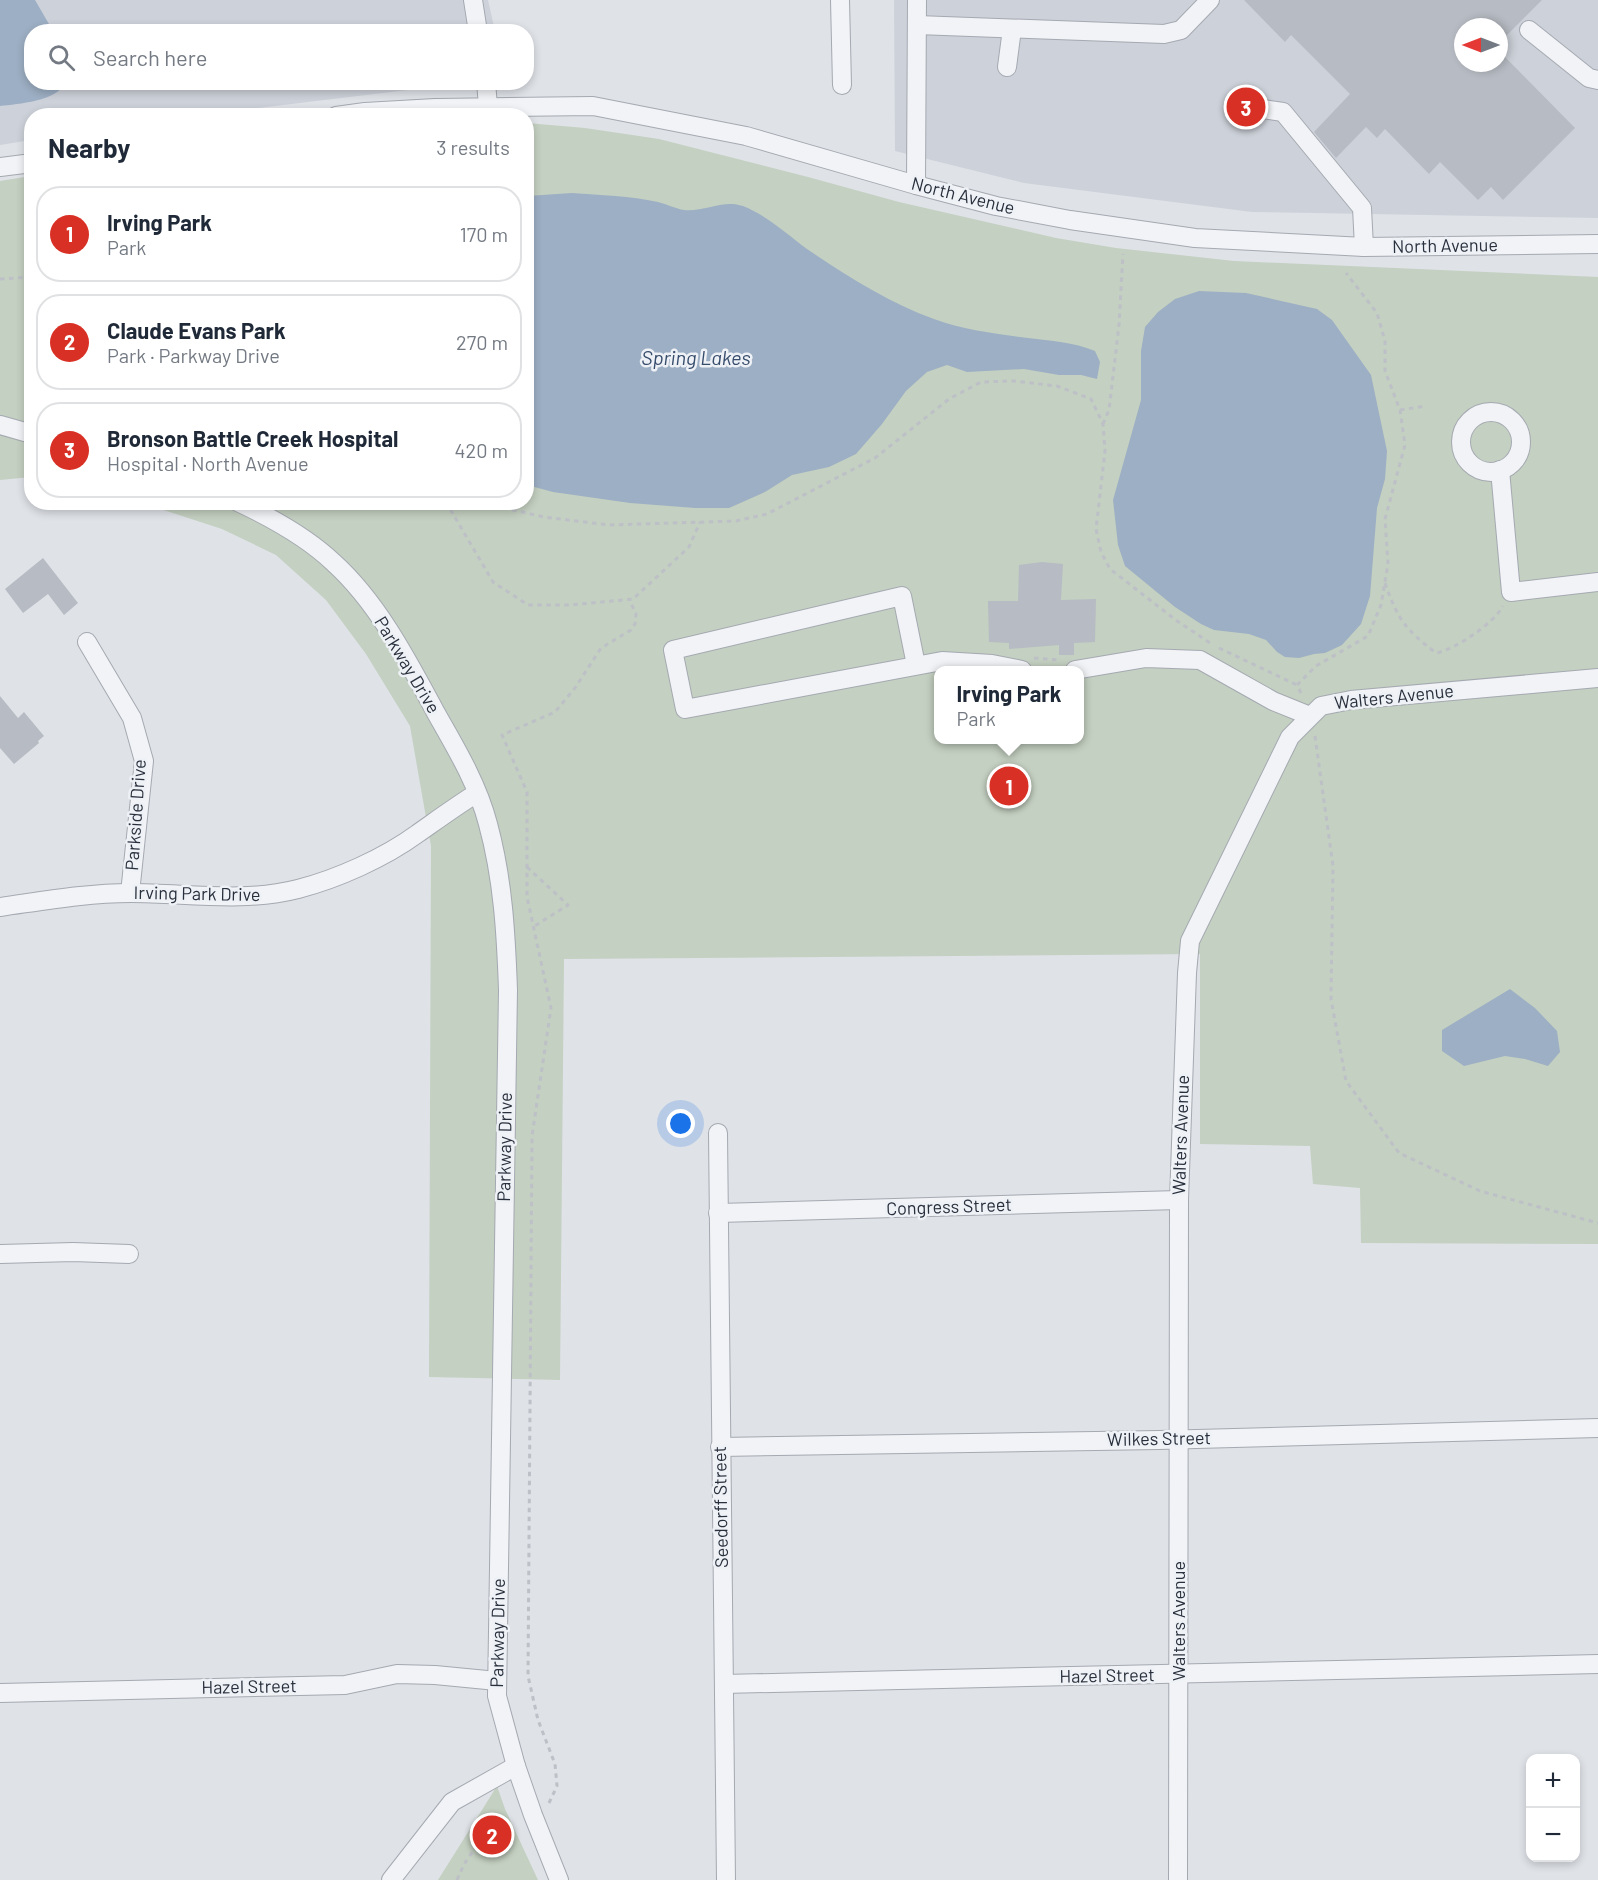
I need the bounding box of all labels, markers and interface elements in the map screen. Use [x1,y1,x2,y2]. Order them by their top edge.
north arrow [1454,18,1508,72]
search box [24,24,534,90]
icon: search [45,41,78,74]
text: Search here [93,44,207,70]
pin: 3 [1226,84,1266,130]
text: Nearby [48,132,130,163]
text: 3 results [436,135,510,159]
street label: North Avenue [909,172,1017,219]
text: Irving Park [107,209,212,235]
text: 1 [66,222,73,246]
text: 170 m [460,222,508,246]
street label: North Avenue [1392,233,1498,257]
text: Park [107,235,146,259]
text: Claude Evans Park [107,317,286,343]
text: 2 [64,330,75,354]
text: 270 m [456,330,508,354]
text: Park · Parkway Drive [107,343,280,367]
water label: Spring Lakes [641,345,751,369]
text: Bronson Battle Creek Hospital [107,425,398,451]
text: 3 [64,438,75,462]
text: 420 m [454,438,508,462]
text: Hospital · North Avenue [107,451,309,475]
street label: Parkway Drive [370,612,445,717]
popup [934,666,1084,744]
street label: Walters Avenue [1333,679,1455,713]
text: Irving Park [957,680,1061,706]
text: Park [957,706,996,730]
street label: Parkside Drive [120,758,150,871]
pin: 1 [990,764,1028,808]
street label: Irving Park Drive [133,881,261,905]
street label: Walters Avenue [1167,1075,1193,1195]
street label: Parkway Drive [492,1092,516,1202]
your location [666,1109,695,1138]
street label: Congress Street [886,1193,1012,1219]
street label: Wilkes Street [1107,1426,1211,1450]
street label: Seedorff Street [708,1446,732,1568]
street label: Walters Avenue [1167,1561,1189,1681]
street label: Parkway Drive [485,1578,509,1688]
street label: Hazel Street [1059,1663,1155,1687]
street label: Hazel Street [201,1674,297,1698]
map controls [1526,1754,1580,1862]
button: + [1526,1754,1580,1808]
button: − [1526,1808,1580,1862]
pin: 2 [472,1812,512,1858]

